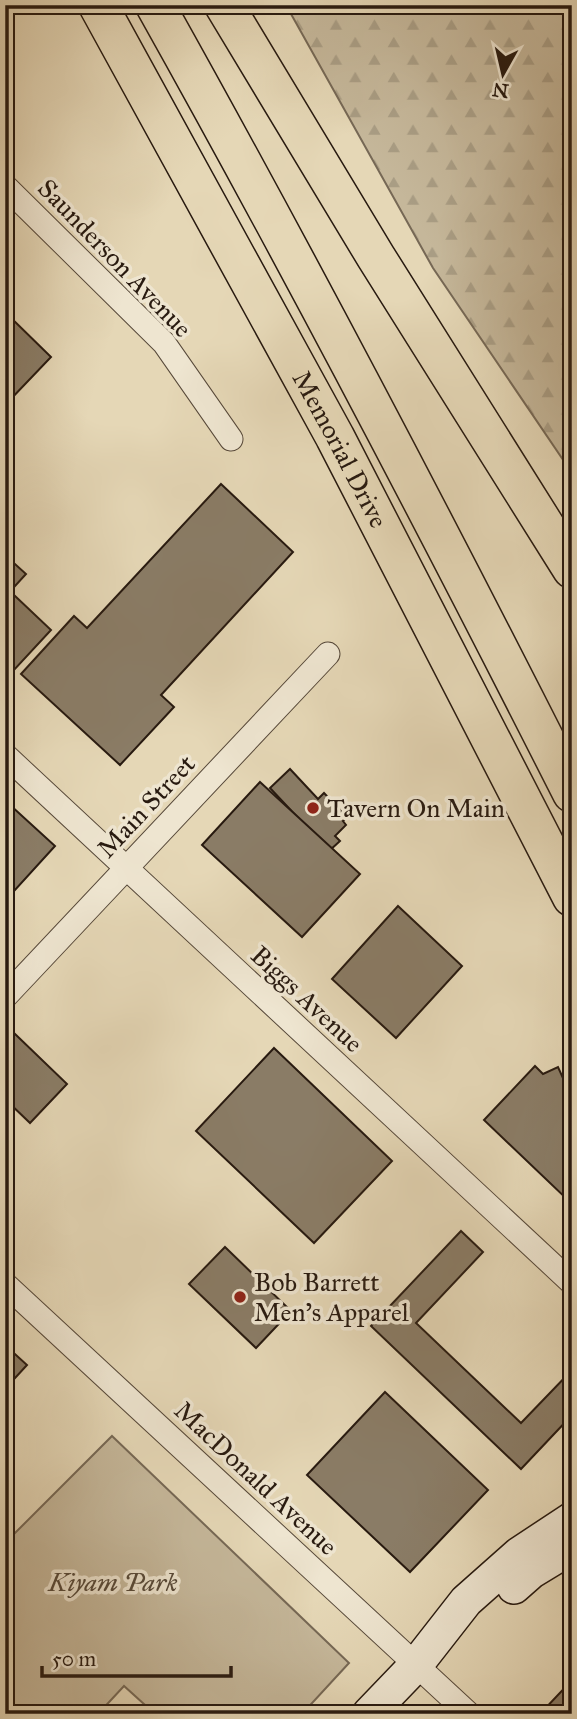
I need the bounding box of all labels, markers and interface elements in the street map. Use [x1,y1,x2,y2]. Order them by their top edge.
north arrow [468,38,538,108]
text: N [491,78,510,103]
street label: Saunderson Avenue [31,172,199,344]
street label: Memorial Drive [286,365,395,533]
street label: Main Street [90,748,202,864]
place label: Tavern On Main [327,792,505,824]
marker: Tavern On Main [305,800,321,816]
street label: Biggs Avenue [244,939,370,1059]
place label: Bob Barrett Men's Apparel [254,1266,409,1328]
marker: Bob Barrett Men's Apparel [232,1289,248,1305]
street label: MacDonald Avenue [168,1394,344,1562]
park label: Kiyam Park [46,1566,178,1598]
scale bar [42,1635,231,1679]
text: 50 m [52,1646,97,1672]

